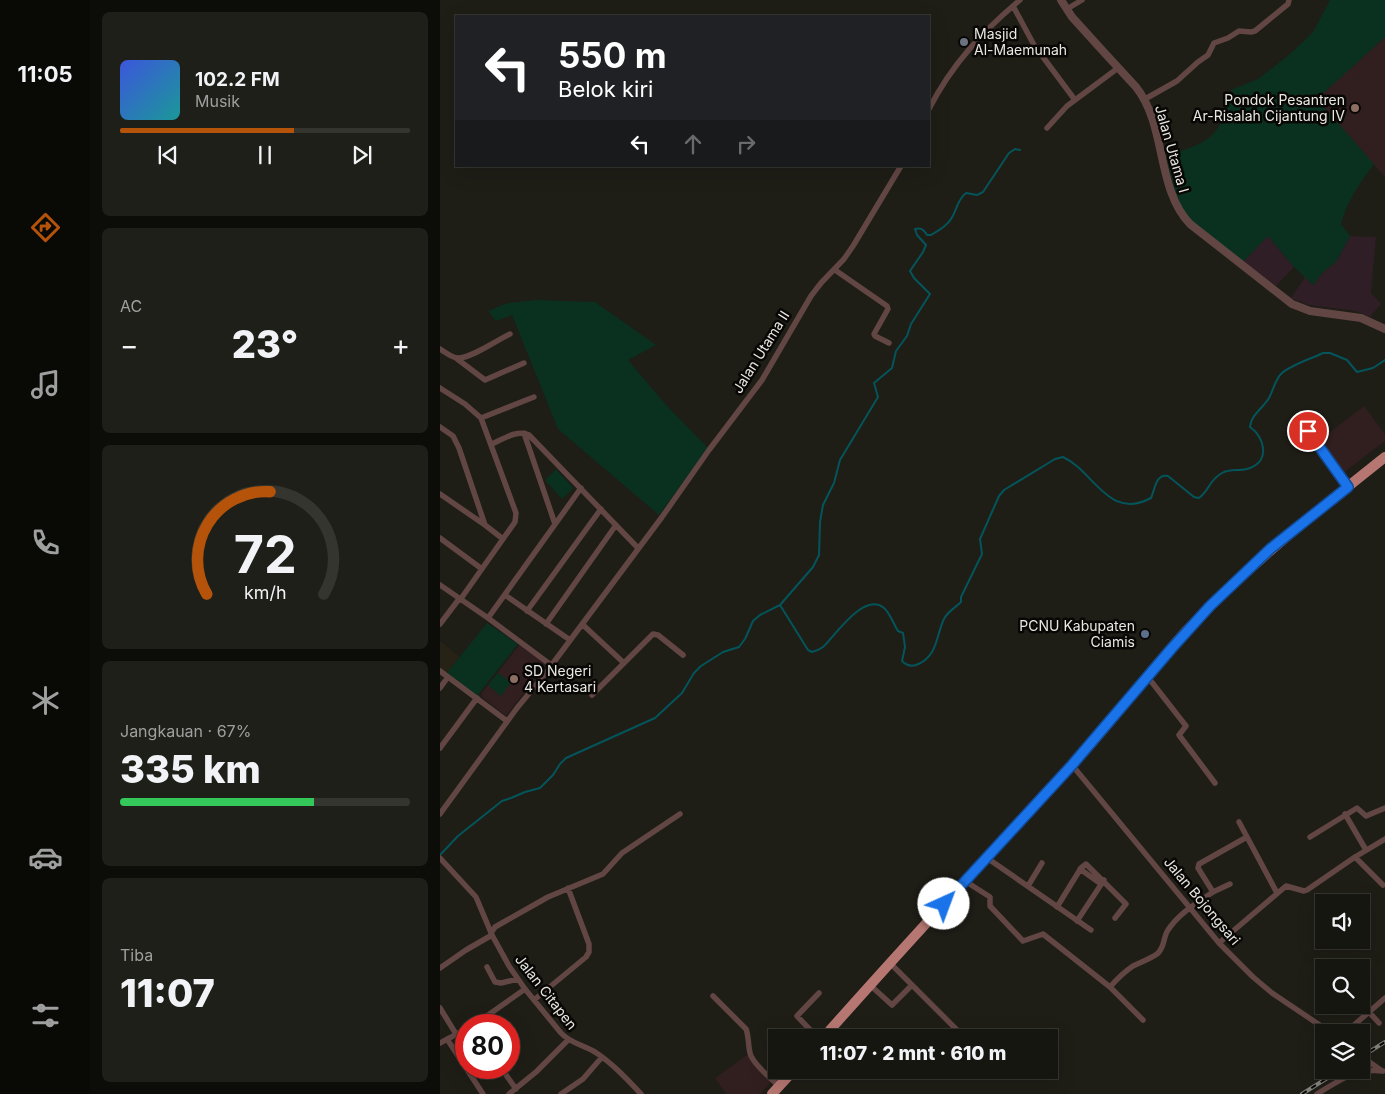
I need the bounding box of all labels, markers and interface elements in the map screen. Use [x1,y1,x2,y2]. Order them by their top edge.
place label: Masjid Al-Maemunah [974,25,1067,58]
text: 550 m [558,34,667,76]
icon: left [475,35,540,100]
marker: Masjid Al-Maemunah [958,36,970,48]
text: 11:05 [17,61,73,87]
text: 102.2 FM [195,68,280,91]
text: Belok kiri [558,76,653,102]
text: Musik [195,91,240,111]
place label: Pondok Pesantren Ar-Risalah Cijantung IV [1193,91,1345,124]
marker: Pondok Pesantren Ar-Risalah Cijantung IV [1349,102,1361,114]
street label: Jalan Utama I [1152,103,1193,194]
icon: left [626,130,654,158]
icon: ahead [679,130,707,158]
icon: right [732,130,760,158]
icon: previous [154,141,182,169]
icon: pause [251,141,279,169]
icon: next [348,141,376,169]
icon: directions [28,210,63,245]
text: AC [120,296,142,316]
street label: Jalan Utama II [729,307,793,396]
text: 23° [232,321,298,367]
text: − [120,328,139,362]
text: + [391,328,410,362]
icon: music [28,367,63,402]
pin [1287,410,1329,452]
icon: arrive [1294,417,1322,445]
text: 72 [234,523,297,586]
icon: phone [28,525,63,560]
text: km/h [244,582,286,603]
place label: PCNU Kabupaten Ciamis [1019,617,1135,650]
marker: PCNU Kabupaten Ciamis [1139,628,1151,640]
place label: SD Negeri 4 Kertasari [524,662,596,695]
marker: SD Negeri 4 Kertasari [508,673,520,685]
icon: climate [28,683,63,718]
text: Jangkauan · 67% [120,721,251,741]
text: 335 km [120,746,261,792]
icon: car [28,840,63,875]
street label: Jalan Bojongsari [1161,853,1244,948]
position arrow [917,877,969,929]
map controls [1315,894,1370,1079]
button: sound [1315,894,1370,949]
text: Tiba [120,945,153,965]
street label: Jalan Citapen [512,951,581,1033]
button: search [1315,959,1370,1014]
text: 11:07 [120,970,215,1016]
icon: filters [28,998,63,1033]
speed limit sign: 80 [455,1014,520,1079]
button: layers [1315,1024,1370,1079]
text: 11:07 · 2 mnt · 610 m [820,1042,1006,1065]

